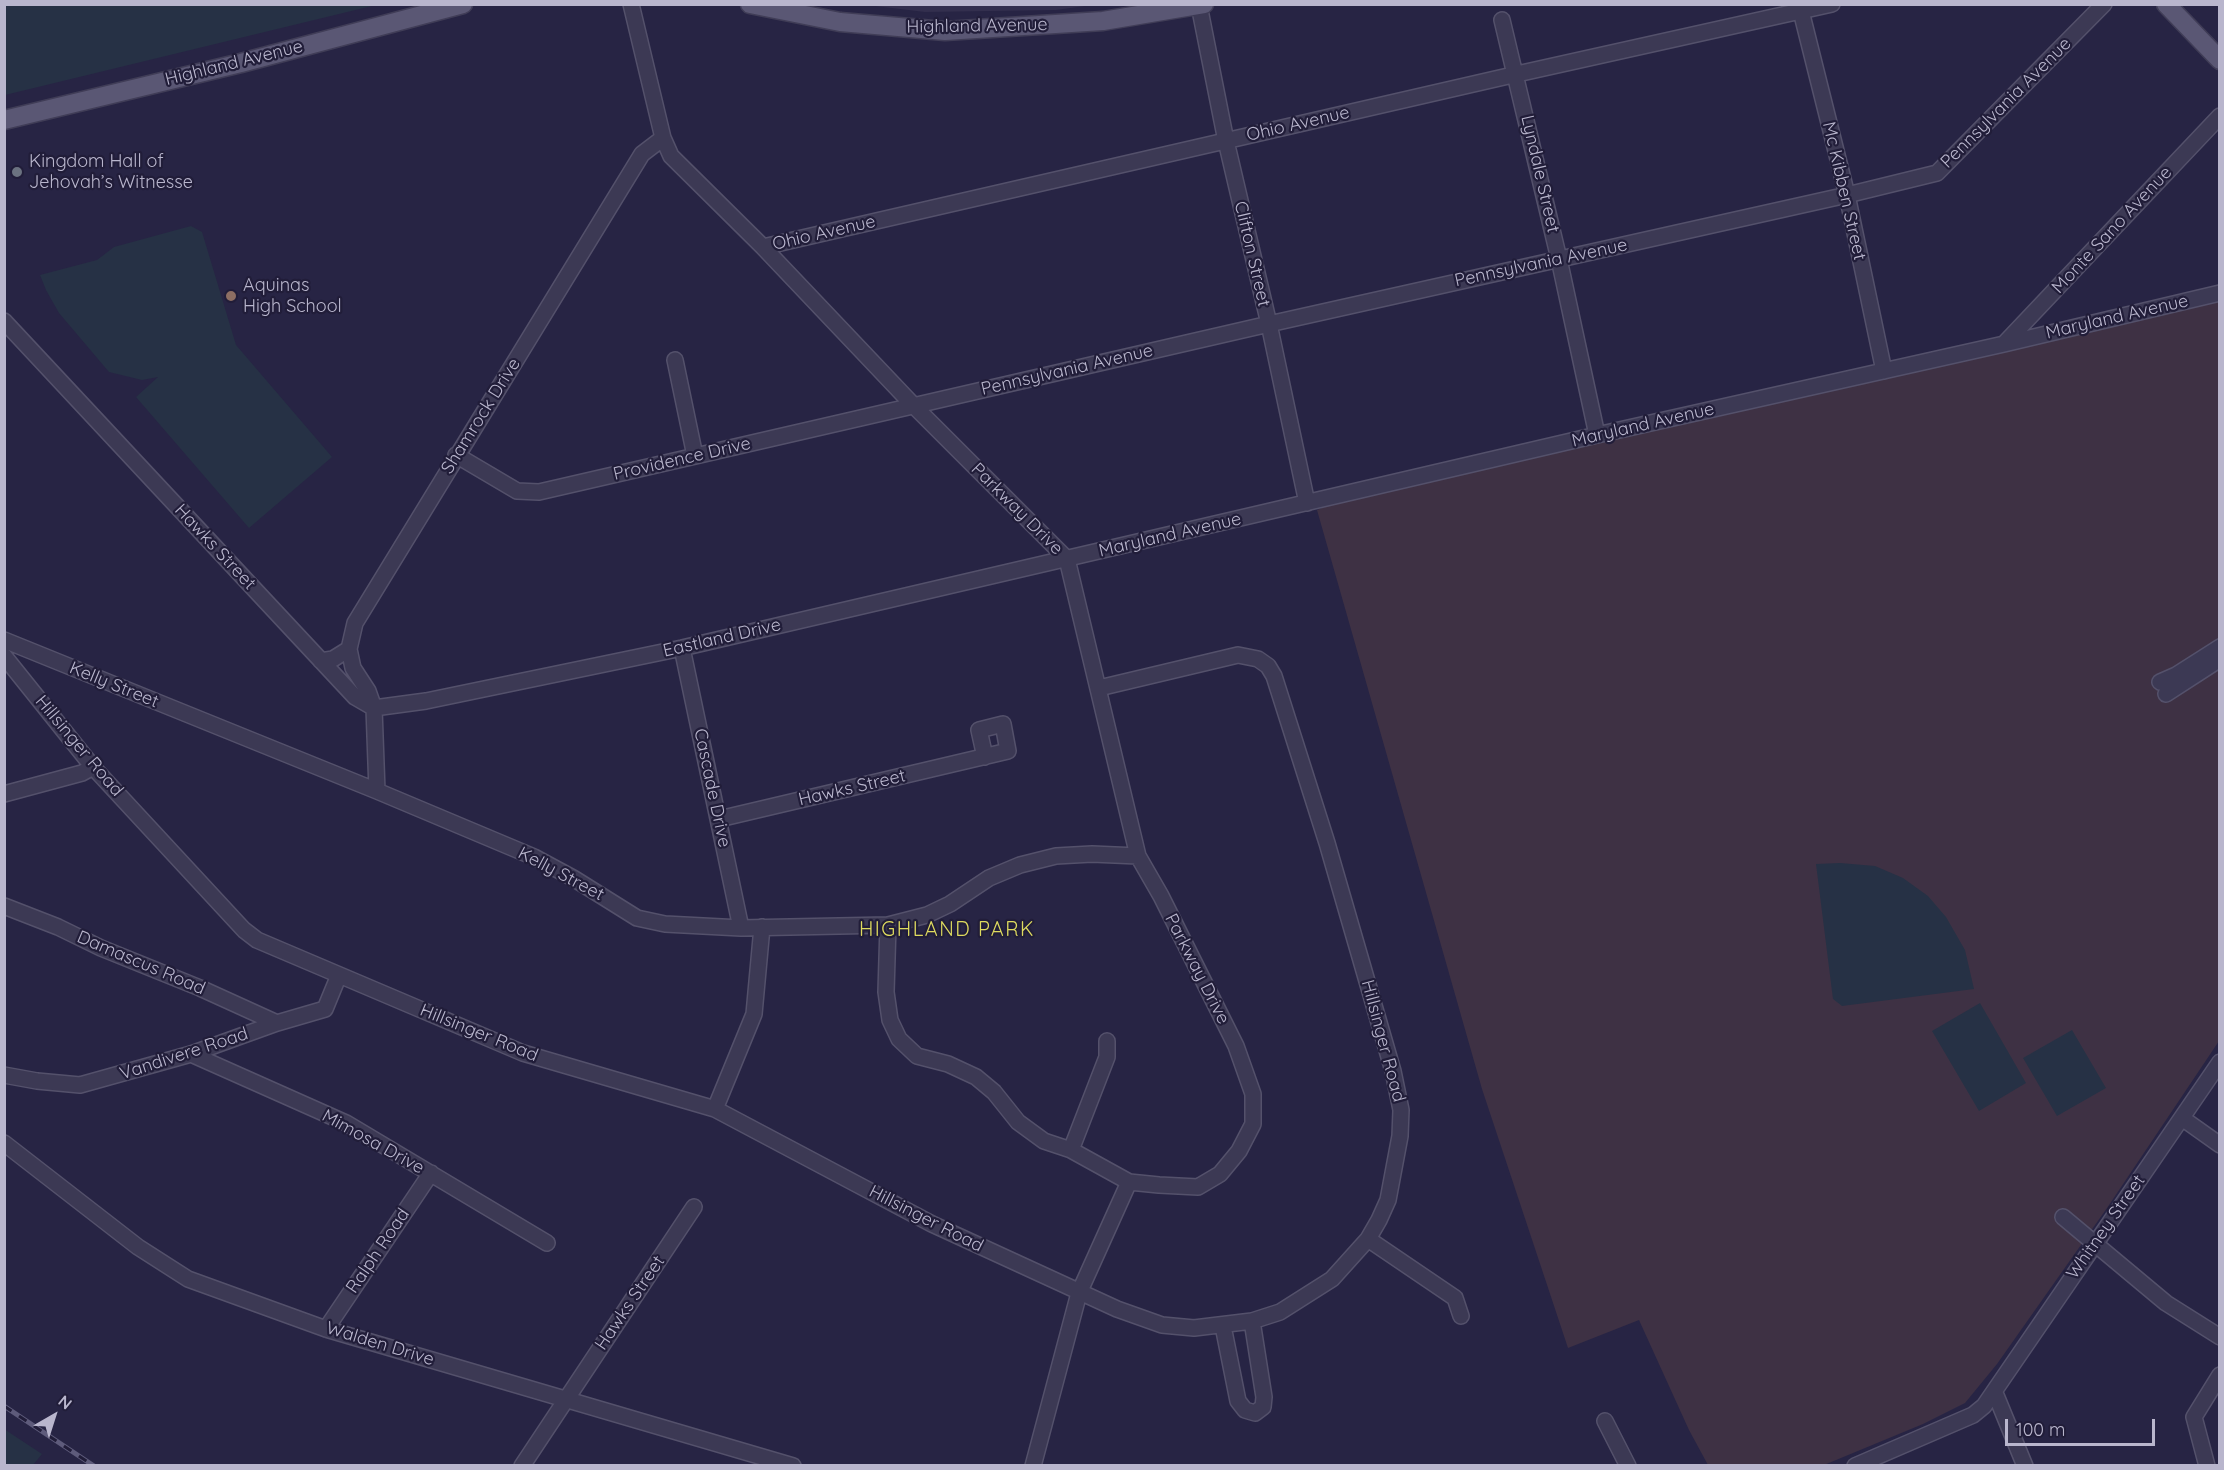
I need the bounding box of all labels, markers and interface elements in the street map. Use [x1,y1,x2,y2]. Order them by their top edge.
street label: Highland Avenue [906,14,1048,38]
street label: Pennsylvania Avenue [1936,33,2076,173]
street label: Highland Avenue [163,35,305,91]
street label: Ohio Avenue [1244,102,1352,146]
street label: Lyndale Street [1516,113,1564,235]
street label: Mc Kibben Street [1818,120,1870,262]
place label: Kingdom Hall of Jehovah’s Witnesse [29,151,193,194]
street label: Monte Sano Avenue [2047,162,2177,298]
marker: Kingdom Hall of Jehovah’s Witnesse [10,165,24,179]
street label: Clifton Street [1229,199,1275,309]
street label: Ohio Avenue [770,211,878,255]
street label: Pennsylvania Avenue [1453,234,1629,292]
place label: Aquinas High School [243,275,342,318]
marker: Aquinas High School [224,289,238,303]
street label: Maryland Avenue [2044,290,2190,344]
street label: Pennsylvania Avenue [979,340,1155,400]
street label: Shamrock Drive [437,354,525,478]
street label: Maryland Avenue [1570,398,1716,452]
street label: Providence Drive [611,433,753,485]
street label: Parkway Drive [967,459,1067,559]
street label: Hawks Street [170,500,260,594]
street label: Maryland Avenue [1097,508,1243,562]
street label: Eastland Drive [661,614,783,662]
street label: Kelly Street [66,657,162,713]
street label: Hillsinger Road [30,691,128,801]
street label: Cascade Drive [689,727,735,849]
street label: Hawks Street [796,765,908,811]
street label: Kelly Street [514,842,608,906]
street label: Parkway Drive [1160,910,1234,1028]
district label: HIGHLAND PARK [859,918,1035,942]
street label: Damascus Road [74,926,208,1000]
street label: Hillsinger Road [1356,978,1410,1104]
street label: Hillsinger Road [417,1000,541,1066]
street label: Vandivere Road [117,1023,251,1085]
street label: Mimosa Drive [318,1105,428,1179]
street label: Whitney Street [2062,1171,2150,1283]
street label: Hillsinger Road [865,1181,987,1257]
street label: Ralph Road [342,1204,414,1298]
street label: Hawks Street [590,1252,670,1354]
street label: Walden Drive [323,1317,437,1371]
north arrow [24,1386,84,1446]
text: N [54,1391,76,1413]
scale bar [2008,1407,2158,1445]
text: 100 m [2016,1418,2065,1441]

